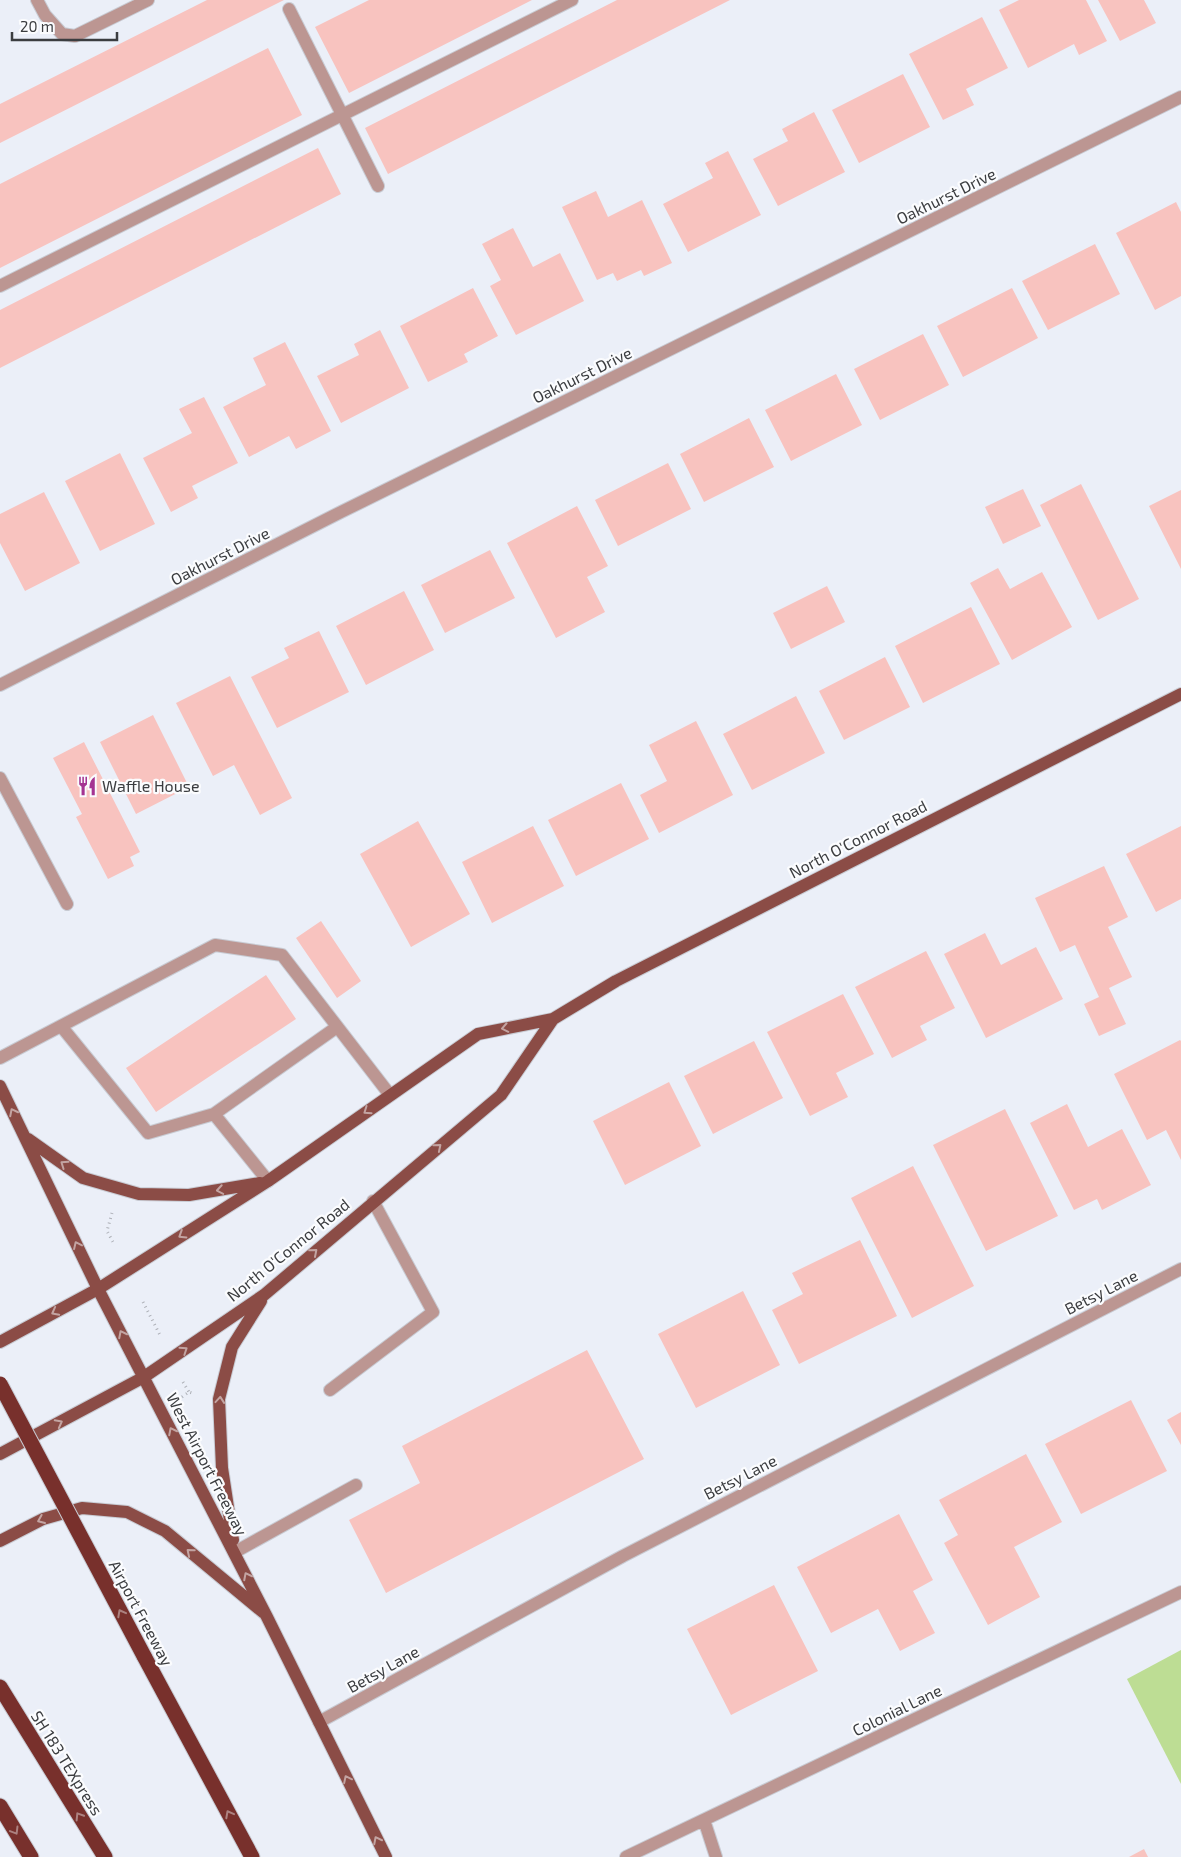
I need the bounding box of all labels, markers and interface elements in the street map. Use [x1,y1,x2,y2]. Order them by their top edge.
scale bar [12,10,118,42]
text: 20 m [20,17,54,35]
street label: Oakhurst Drive [893,163,999,228]
street label: Oakhurst Drive [529,342,635,407]
street label: Oakhurst Drive [167,523,272,589]
restaurant icon: Waffle House [76,775,98,797]
place label: Waffle House [102,776,200,795]
street label: North O'Connor Road [786,796,930,882]
one-way arrow [500,1023,509,1033]
one-way arrow [363,1105,373,1114]
one-way arrow [9,1108,19,1117]
one-way arrow [432,1145,441,1153]
one-way arrow [60,1161,70,1170]
one-way arrow [215,1184,224,1194]
street label: North O'Connor Road [223,1194,353,1305]
one-way arrow [178,1229,187,1239]
one-way arrow [73,1241,84,1250]
one-way arrow [308,1249,317,1258]
street label: Betsy Lane [1061,1265,1140,1318]
one-way arrow [52,1306,61,1316]
one-way arrow [118,1330,128,1339]
one-way arrow [179,1347,188,1356]
street label: West Airport Freeway [163,1389,252,1539]
one-way arrow [214,1395,225,1403]
one-way arrow [53,1419,62,1429]
one-way arrow [168,1427,178,1436]
street label: Betsy Lane [700,1450,779,1503]
one-way arrow [37,1514,46,1525]
one-way arrow [187,1549,196,1557]
street label: Airport Freeway [106,1557,178,1669]
one-way arrow [243,1572,253,1581]
one-way arrow [117,1609,127,1618]
street label: Betsy Lane [343,1641,422,1696]
street label: Colonial Lane [849,1680,945,1739]
street label: SH 183 TEXpress [28,1707,107,1819]
one-way arrow [343,1775,353,1784]
one-way arrow [225,1810,235,1819]
one-way arrow [76,1812,85,1821]
one-way arrow [9,1826,19,1835]
one-way arrow [373,1836,383,1845]

